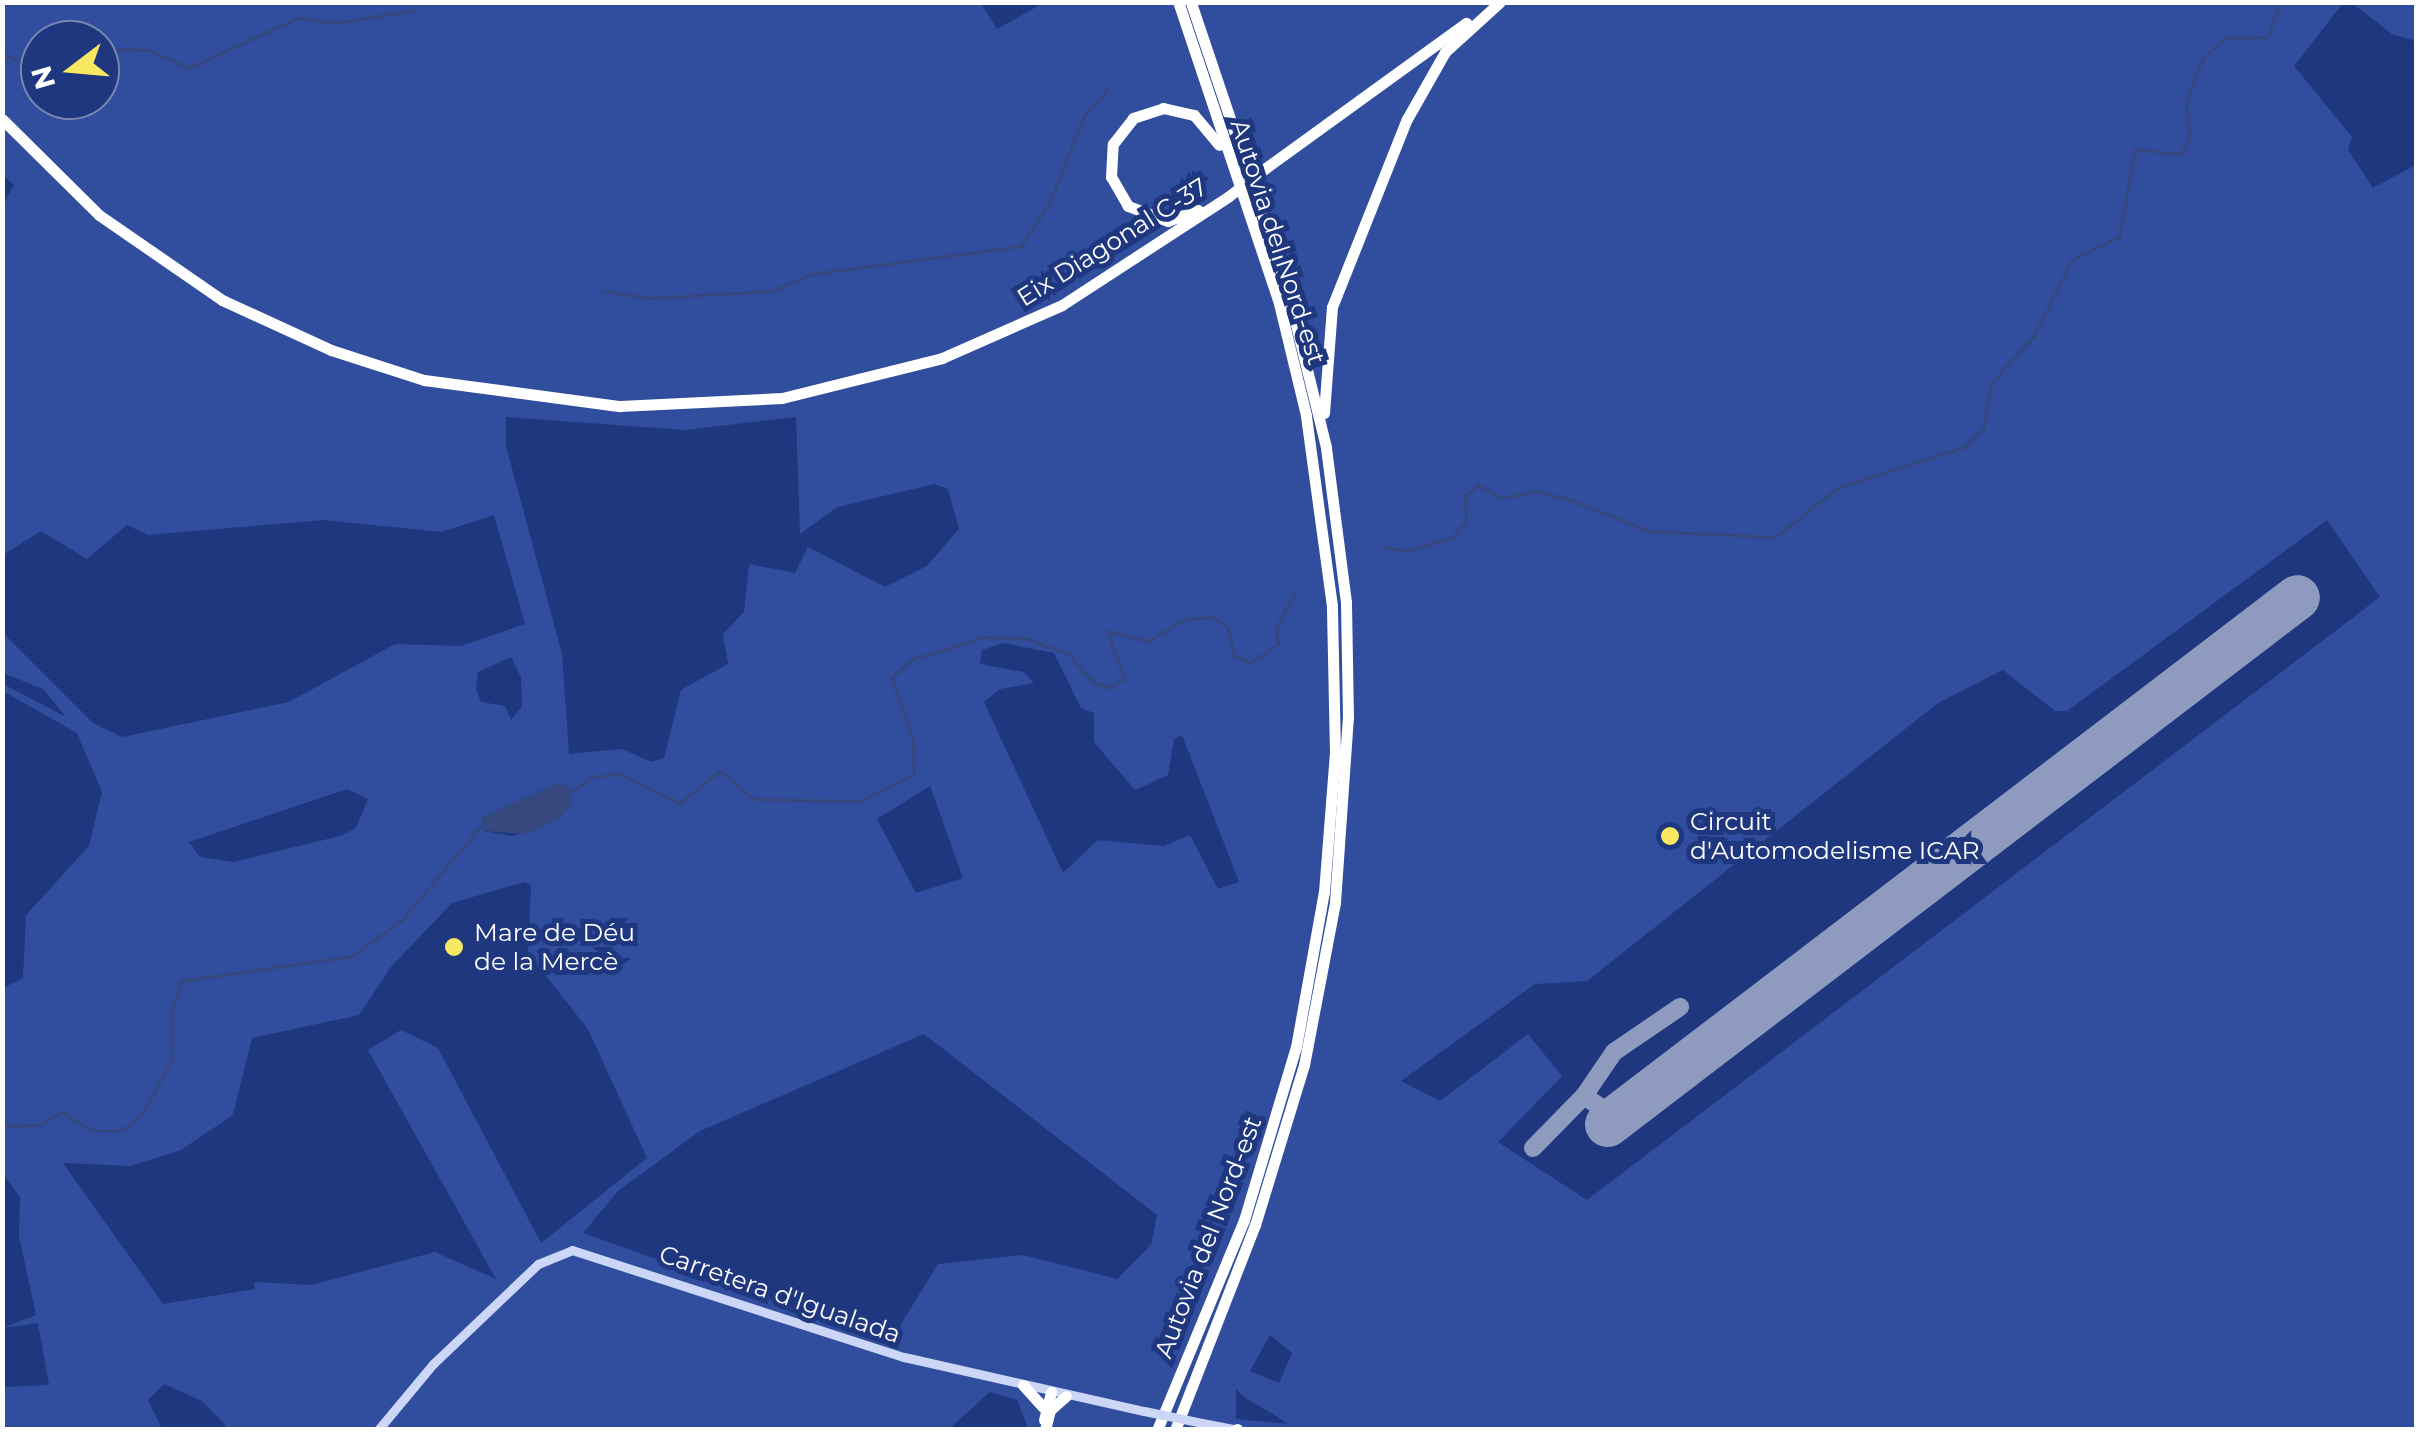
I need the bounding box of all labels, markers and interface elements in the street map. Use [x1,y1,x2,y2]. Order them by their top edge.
north arrow [20,20,120,120]
text: N [24,62,63,93]
street label: Autovia del Nord-est [1224,116,1332,368]
street label: Eix Diagonal C-37 [1011,171,1213,313]
place label: Circuit d'Automodelisme ICAR [1690,807,1980,866]
marker: Circuit d'Automodelisme ICAR [1659,825,1681,847]
place label: Mare de Déu de la Mercè [474,918,635,977]
marker: Mare de Déu de la Mercè [443,936,465,958]
street label: Autovia del Nord-est [1148,1112,1268,1362]
street label: Carretera d'Igualada [655,1239,905,1349]

